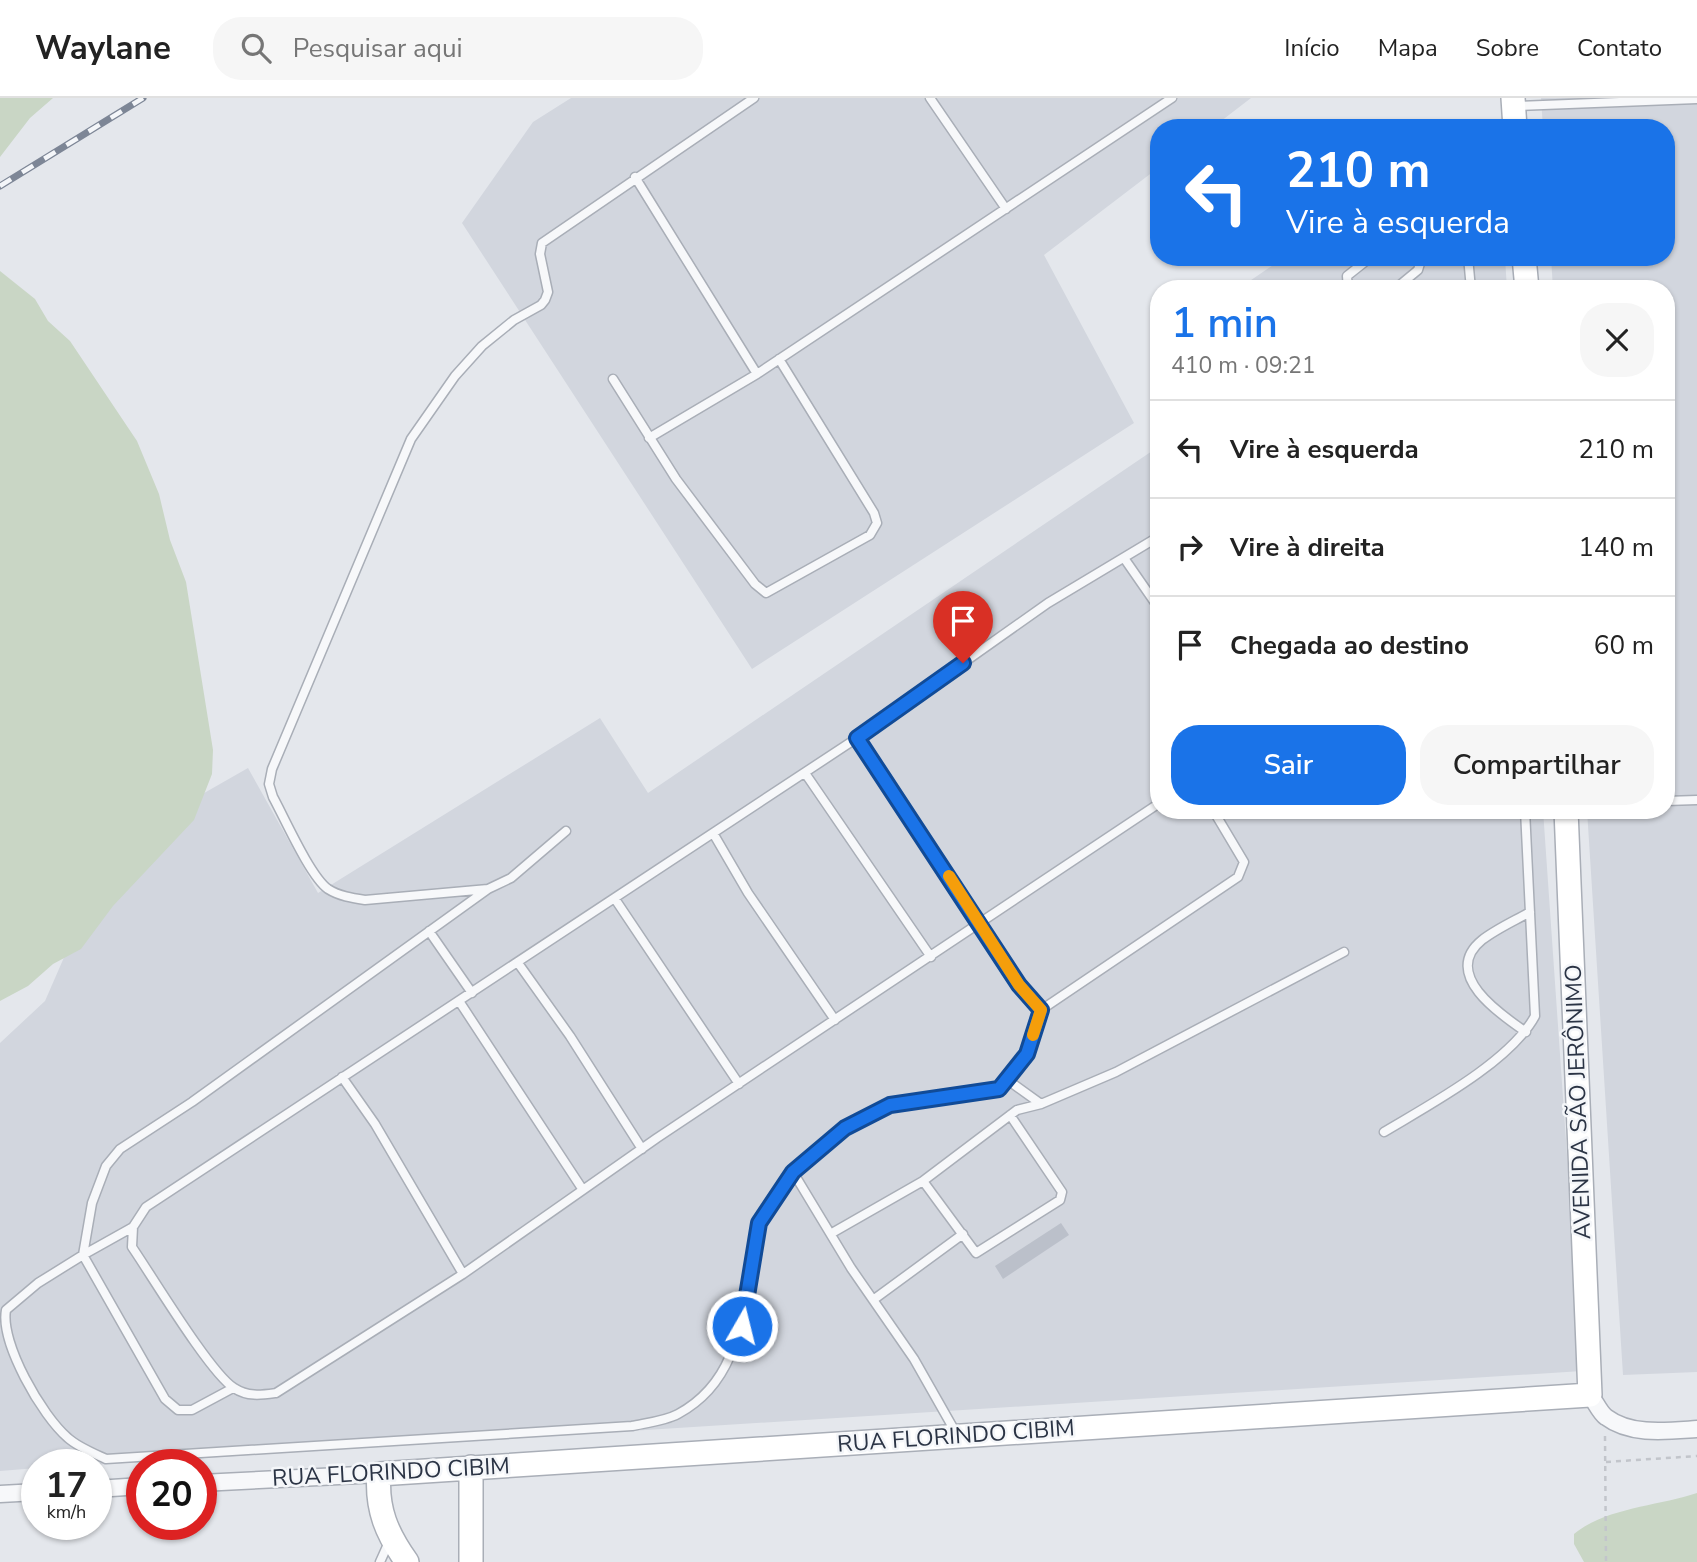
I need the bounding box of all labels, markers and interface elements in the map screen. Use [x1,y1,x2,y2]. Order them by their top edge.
search box [213,17,703,80]
text: Waylane [35,26,171,71]
icon: search [237,29,275,67]
text: Pesquisar aqui [293,31,463,66]
text: Início [1284,32,1340,64]
text: Mapa [1378,32,1438,64]
text: Sobre [1476,32,1539,64]
text: Contato [1577,32,1662,64]
text: 210 m [1286,137,1430,204]
icon: left [1171,147,1262,238]
text: Vire à esquerda [1286,201,1510,244]
text: 1 min [1171,295,1278,352]
button: close [1580,303,1654,377]
text: 410 m · 09:21 [1171,350,1316,381]
icon: left [1171,430,1209,468]
text: Vire à esquerda [1230,432,1419,467]
text: 210 m [1578,432,1654,467]
icon: right [1171,528,1209,566]
text: Vire à direita [1230,530,1385,565]
text: 140 m [1578,530,1654,565]
pin [933,591,993,663]
icon: arrive [944,602,982,640]
icon: arrive [1171,626,1209,664]
text: Chegada ao destino [1230,628,1469,663]
text: 60 m [1594,628,1654,663]
button: Sair [1171,725,1406,805]
button: Compartilhar [1420,725,1654,805]
street label: AVENIDA SÃO JERÔNIMO [1558,964,1598,1240]
position arrow [705,1289,779,1363]
street label: RUA FLORINDO CIBIM [836,1412,1076,1460]
speed limit sign: 20 [126,1449,217,1540]
street label: RUA FLORINDO CIBIM [271,1450,511,1494]
text: 17 [45,1462,88,1509]
text: km/h [47,1500,86,1524]

